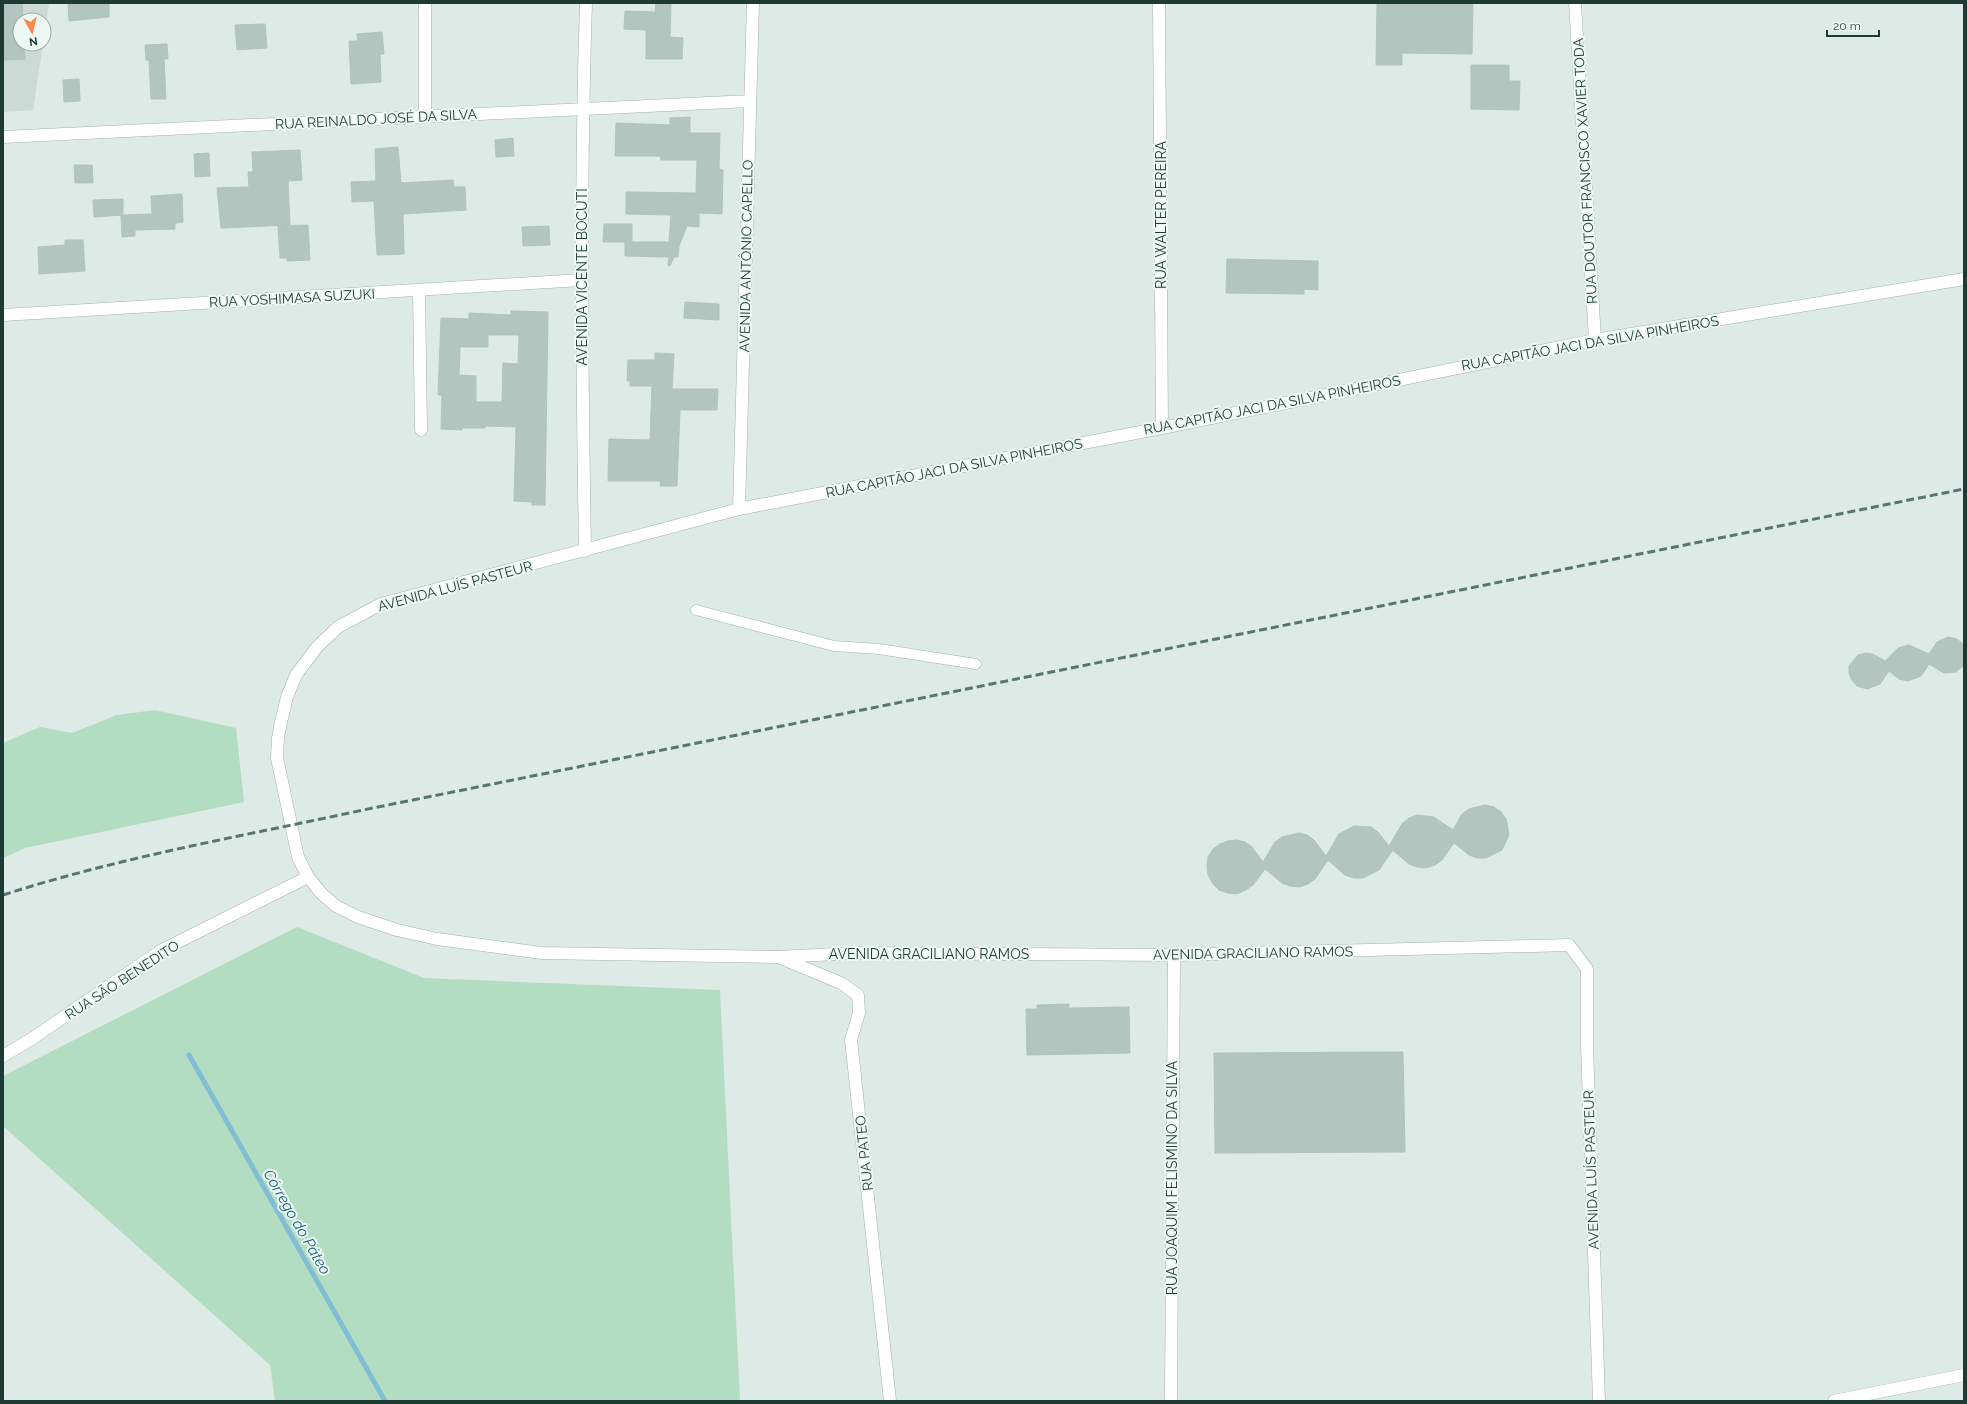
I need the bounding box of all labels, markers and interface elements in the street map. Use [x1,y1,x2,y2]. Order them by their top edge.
north arrow [12,12,52,52]
scale bar [1827,12,1879,38]
text: 20 m [1833,19,1861,33]
text: N [28,34,38,48]
street label: RUA DOUTOR FRANCISCO XAVIER TODA [1570,37,1600,304]
street label: RUA REINALDO JOSÉ DA SILVA [275,105,478,132]
street label: RUA WALTER PEREIRA [1153,140,1169,289]
street label: AVENIDA ANTÔNIO CAPELLO [735,159,756,352]
street label: AVENIDA VICENTE BOCUTI [574,188,590,366]
street label: RUA YOSHIMASA SUZUKI [209,286,375,310]
street label: RUA CAPITÃO JACI DA SILVA PINHEIROS [1460,311,1721,374]
street label: RUA CAPITÃO JACI DA SILVA PINHEIROS [1142,371,1402,438]
street label: RUA CAPITÃO JACI DA SILVA PINHEIROS [824,434,1084,501]
street label: AVENIDA LUÍS PASTEUR [376,557,534,614]
street label: RUA SÃO BENEDITO [61,936,182,1023]
street label: AVENIDA GRACILIANO RAMOS [1153,943,1354,963]
street label: AVENIDA GRACILIANO RAMOS [829,946,1030,962]
street label: RUA JOAQUIM FELISMINO DA SILVA [1164,1060,1180,1295]
street label: AVENIDA LUÍS PASTEUR [1579,1090,1602,1250]
street label: RUA PATEO [852,1114,876,1192]
water label: Córrego do Páteo [260,1166,334,1278]

